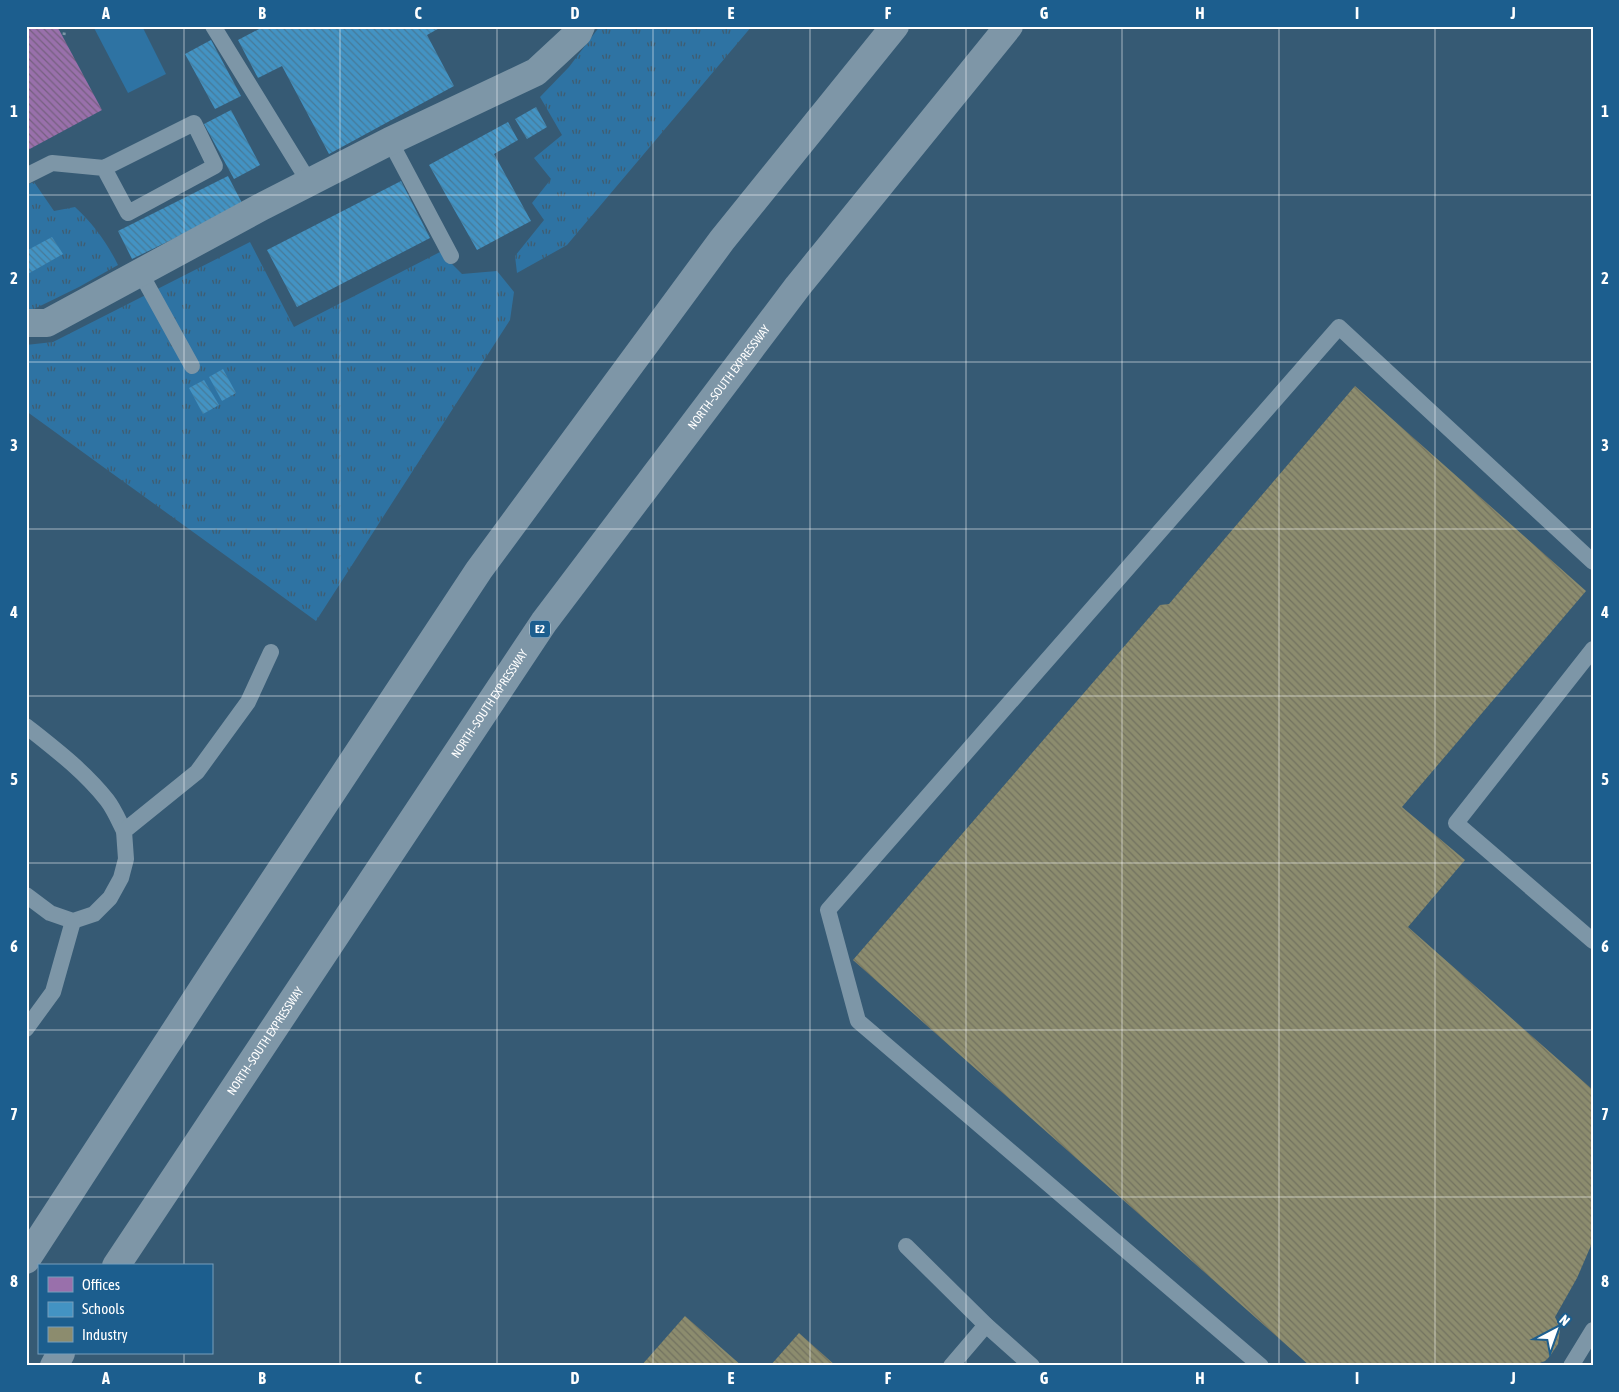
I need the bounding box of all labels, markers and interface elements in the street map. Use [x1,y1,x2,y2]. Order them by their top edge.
text: A [101,4,110,22]
text: B [258,4,266,22]
text: C [414,4,422,22]
text: D [571,4,580,22]
text: E [728,4,735,22]
text: F [885,4,892,22]
text: G [1040,4,1049,22]
text: H [1195,4,1205,22]
text: I [1355,4,1359,22]
text: J [1509,4,1516,22]
text: 1 [10,102,18,120]
text: 1 [1601,102,1609,120]
text: 2 [10,269,18,287]
text: 2 [1601,269,1609,287]
street label: NORTH–SOUTH EXPRESSWAY [685,322,773,432]
text: 3 [10,436,18,454]
text: 3 [1601,436,1609,454]
text: 4 [9,603,18,621]
text: 4 [1600,603,1609,621]
road number: E2 [530,620,550,638]
street label: NORTH–SOUTH EXPRESSWAY [449,647,531,761]
text: 5 [10,770,18,788]
text: 5 [1601,770,1609,788]
text: 6 [10,937,18,955]
text: 6 [1601,937,1609,955]
street label: NORTH–SOUTH EXPRESSWAY [224,984,307,1098]
text: 7 [10,1105,18,1123]
text: 7 [1601,1105,1609,1123]
legend [38,1264,212,1354]
text: 8 [10,1272,18,1290]
text: 8 [1601,1272,1609,1290]
text: Offices [82,1276,120,1293]
text: Schools [82,1300,125,1317]
north arrow [1532,1304,1582,1354]
text: N [1556,1311,1573,1329]
text: Industry [82,1326,128,1343]
text: A [101,1369,110,1387]
text: B [258,1369,266,1387]
text: C [414,1369,422,1387]
text: D [571,1369,580,1387]
text: E [728,1369,735,1387]
text: F [885,1369,892,1387]
text: G [1040,1369,1049,1387]
text: H [1195,1369,1205,1387]
text: I [1355,1369,1359,1387]
text: J [1509,1369,1516,1387]

